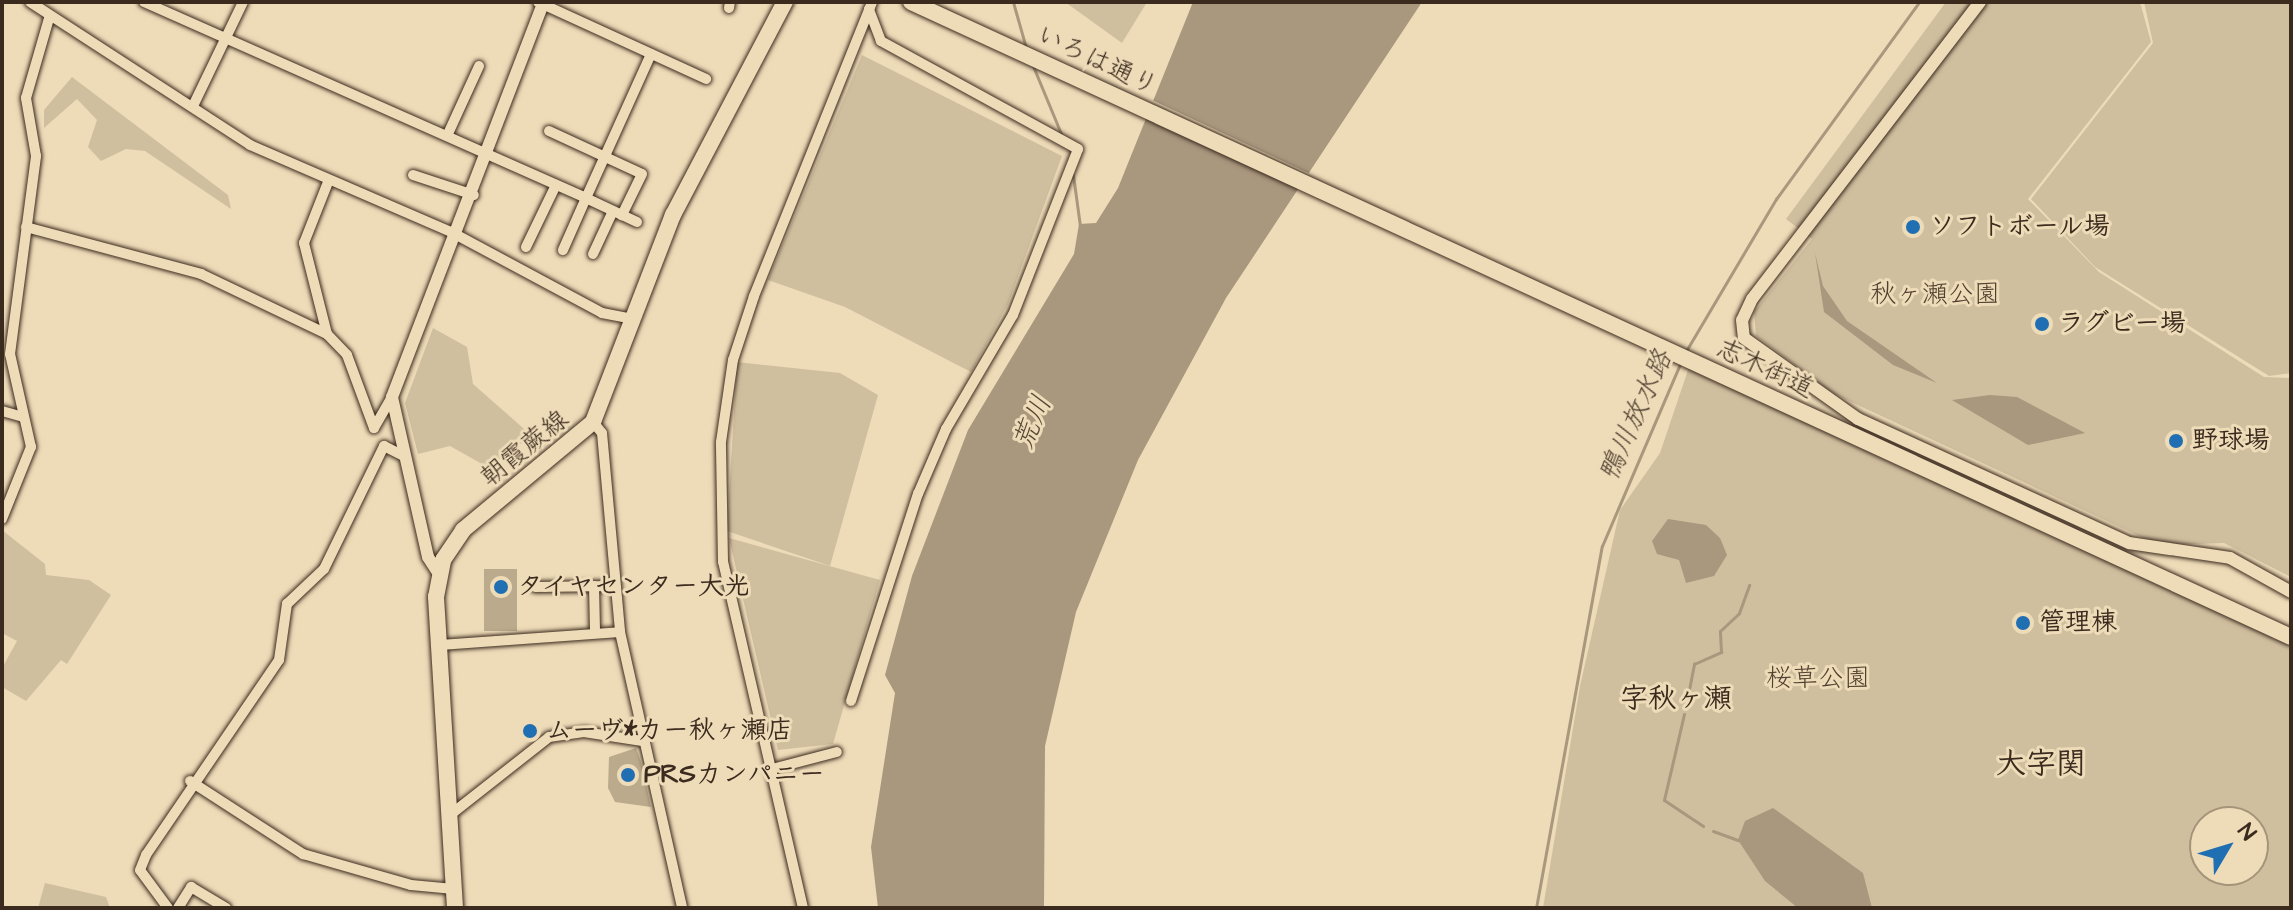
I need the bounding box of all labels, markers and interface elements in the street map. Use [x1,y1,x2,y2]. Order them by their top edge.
street label: いろは通り [1031,19,1163,103]
place label: ソフトボール場 [1929,211,2111,243]
marker: ソフトボール場 [1904,218,1922,236]
park label: 秋ヶ瀬公園 [1870,279,2000,311]
place label: ラグビー場 [2058,308,2187,340]
marker: ラグビー場 [2033,315,2051,333]
street label: 志木街道 [1711,333,1819,405]
water label: 鴨川放水路 [1592,345,1680,487]
water label: 荒川 [1007,391,1059,455]
street label: 朝霞蕨線 [475,404,575,494]
place label: 野球場 [2192,425,2270,457]
marker: 野球場 [2167,432,2185,450]
place label: タイヤセンター大光 [517,571,751,603]
marker: タイヤセンター大光 [492,578,510,596]
place label: 管理棟 [2039,607,2117,639]
marker: 管理棟 [2014,614,2032,632]
park label: 桜草公園 [1766,663,1870,695]
district label: 字秋ヶ瀬 [1620,682,1732,716]
place label: ムーヴ*カー秋ヶ瀬店 [546,715,793,747]
marker: ムーヴ*カー秋ヶ瀬店 [521,722,539,740]
district label: 大字関 [1996,746,2086,782]
place label: PRSカンパニー [644,759,826,791]
marker: PRSカンパニー [619,766,637,784]
north arrow [2189,806,2269,886]
text: N [2230,817,2263,847]

